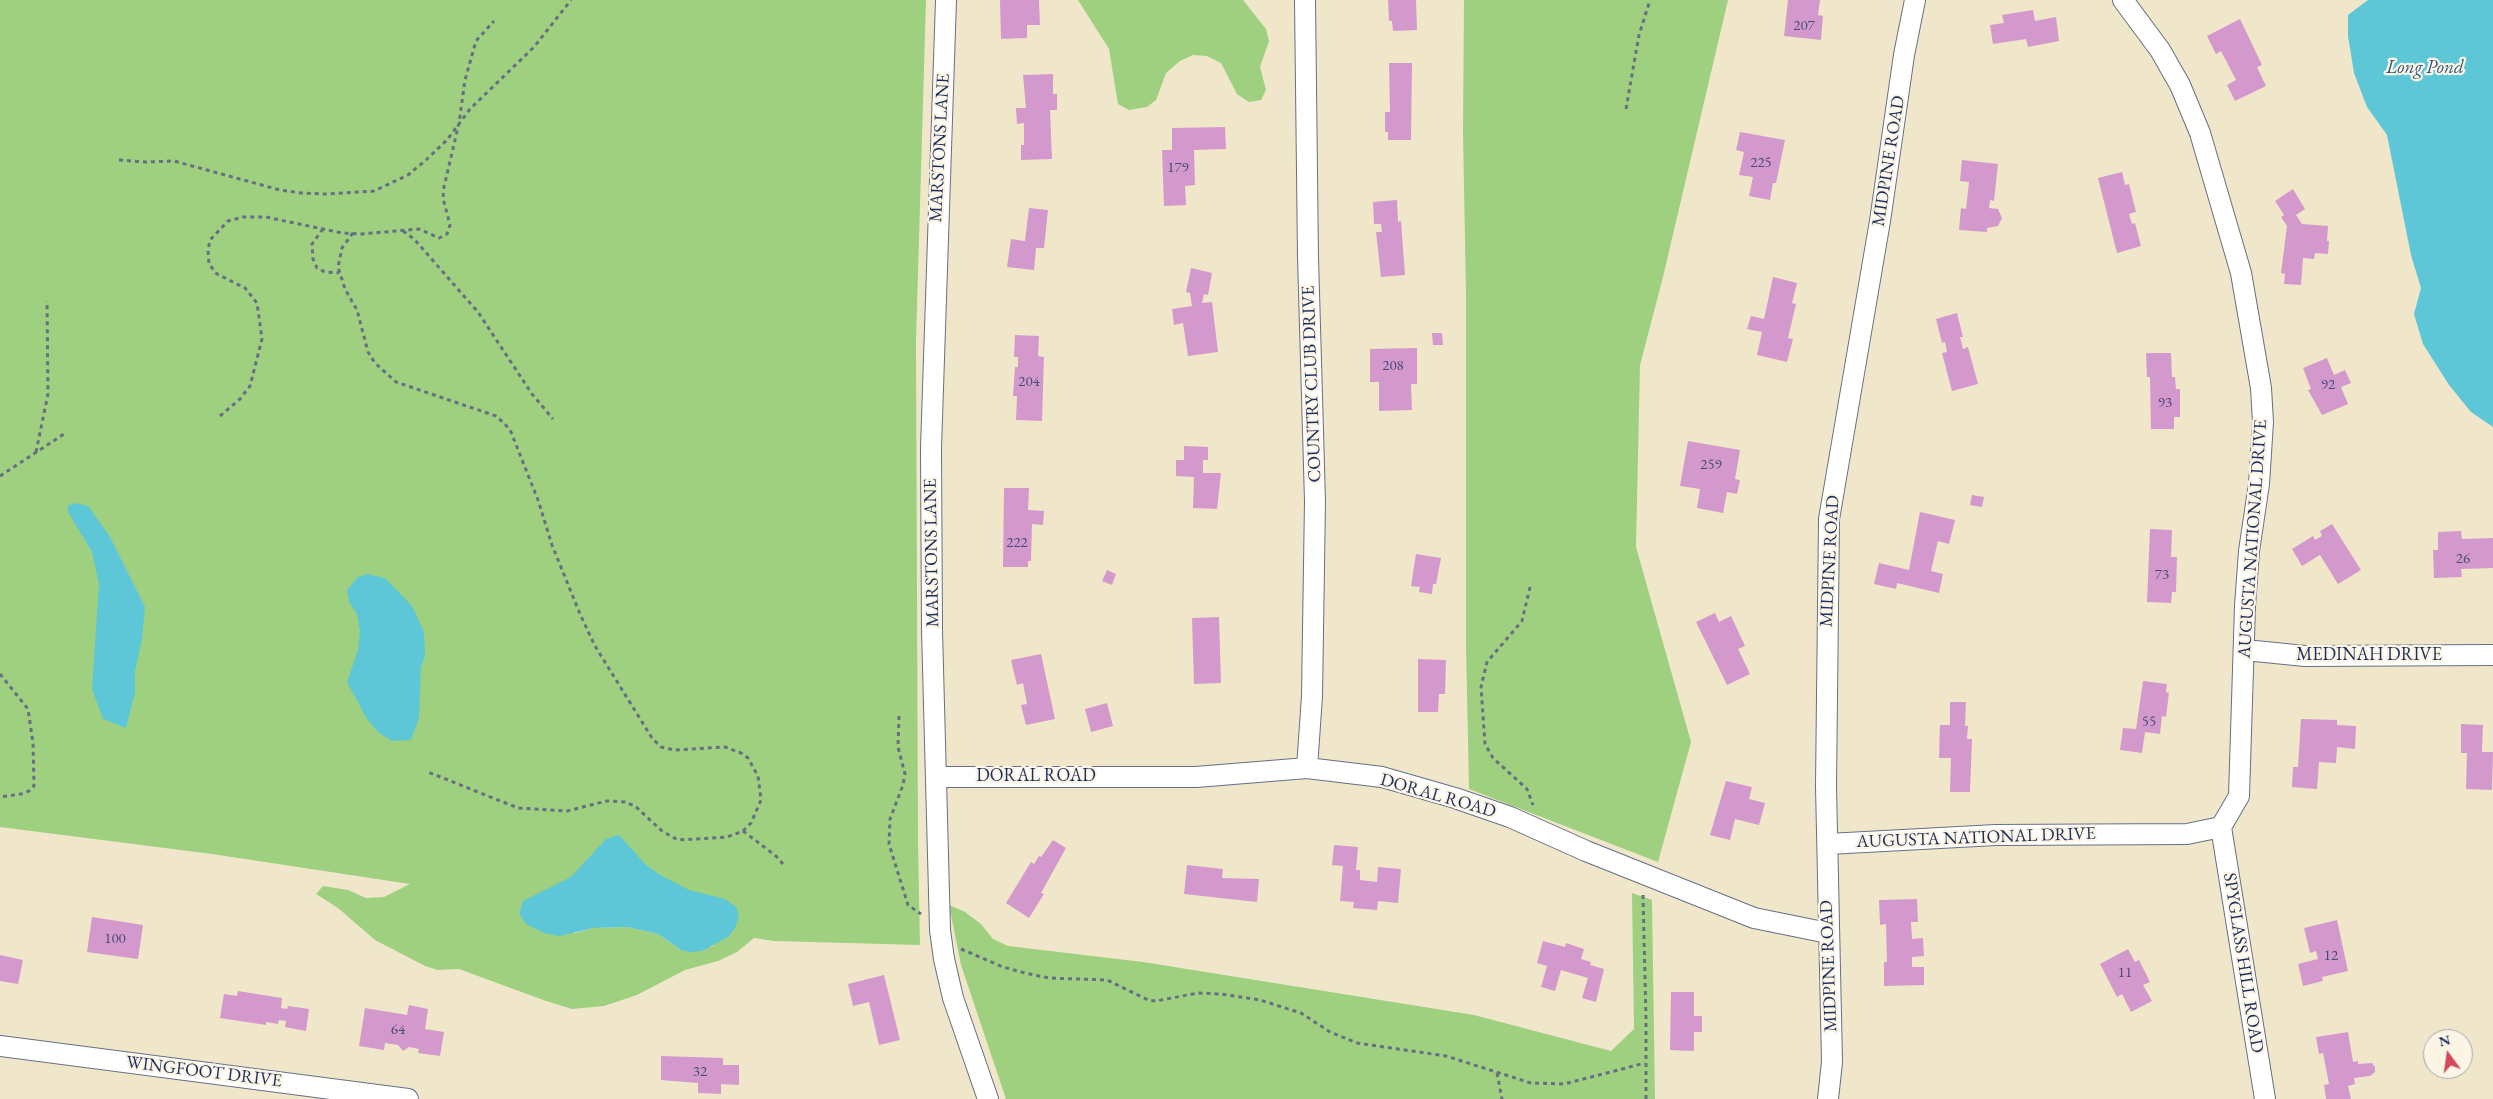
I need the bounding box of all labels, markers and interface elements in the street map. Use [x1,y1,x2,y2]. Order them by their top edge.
house number: 207 [1793,17,1815,35]
water label: Long Pond [2386,57,2464,79]
street label: MARSTONS LANE [925,73,955,223]
street label: MIDPINE ROAD [1868,94,1910,228]
house number: 225 [1750,154,1772,172]
house number: 179 [1167,159,1189,177]
street label: COUNTRY CLUB DRIVE [1298,285,1326,483]
house number: 208 [1382,357,1404,375]
house number: 204 [1018,373,1040,391]
house number: 92 [2321,376,2335,394]
house number: 93 [2158,394,2172,412]
street label: AUGUSTA NATIONAL DRIVE [2234,419,2272,659]
house number: 259 [1700,456,1722,474]
street label: MARSTONS LANE [920,478,944,628]
street label: MIDPINE ROAD [1816,495,1844,627]
house number: 222 [1006,534,1028,552]
house number: 26 [2456,550,2470,568]
house number: 73 [2155,566,2169,584]
street label: MEDINAH DRIVE [2296,644,2442,666]
house number: 55 [2142,713,2156,731]
street label: DORAL ROAD [976,765,1096,787]
street label: DORAL ROAD [1378,769,1498,823]
street label: AUGUSTA NATIONAL DRIVE [1856,823,2096,853]
street label: SPYGLASS HILL ROAD [2218,871,2268,1055]
street label: MIDPINE ROAD [1816,900,1842,1032]
house number: 100 [104,930,126,948]
house number: 12 [2324,947,2338,965]
house number: 11 [2118,964,2132,982]
house number: 64 [391,1021,405,1039]
north arrow [2423,1029,2473,1079]
text: N [2437,1030,2452,1051]
street label: WINGFOOT DRIVE [125,1052,283,1092]
house number: 32 [693,1063,707,1081]

